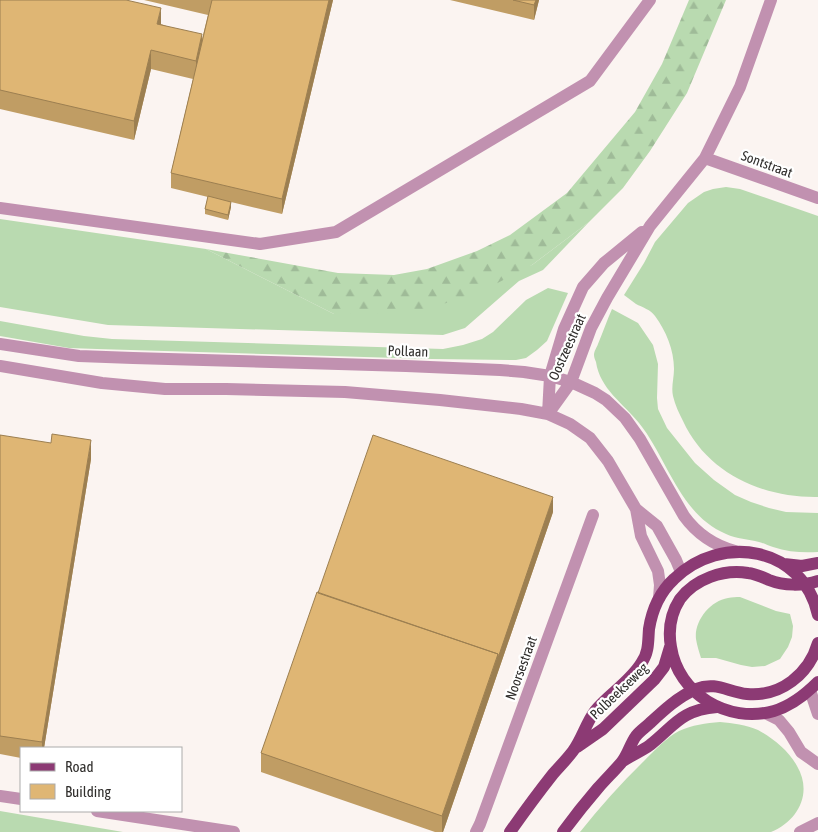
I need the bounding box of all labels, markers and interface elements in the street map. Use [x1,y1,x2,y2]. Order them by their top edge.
street label: Sontstraat [739,147,795,181]
street label: Oostzeestraat [545,311,589,383]
street label: Pollaan [387,342,429,360]
street label: Noorsestraat [502,634,540,702]
street label: Polbeekseweg [587,659,651,723]
legend [20,747,182,812]
text: Road [65,758,94,775]
text: Building [65,783,111,800]

